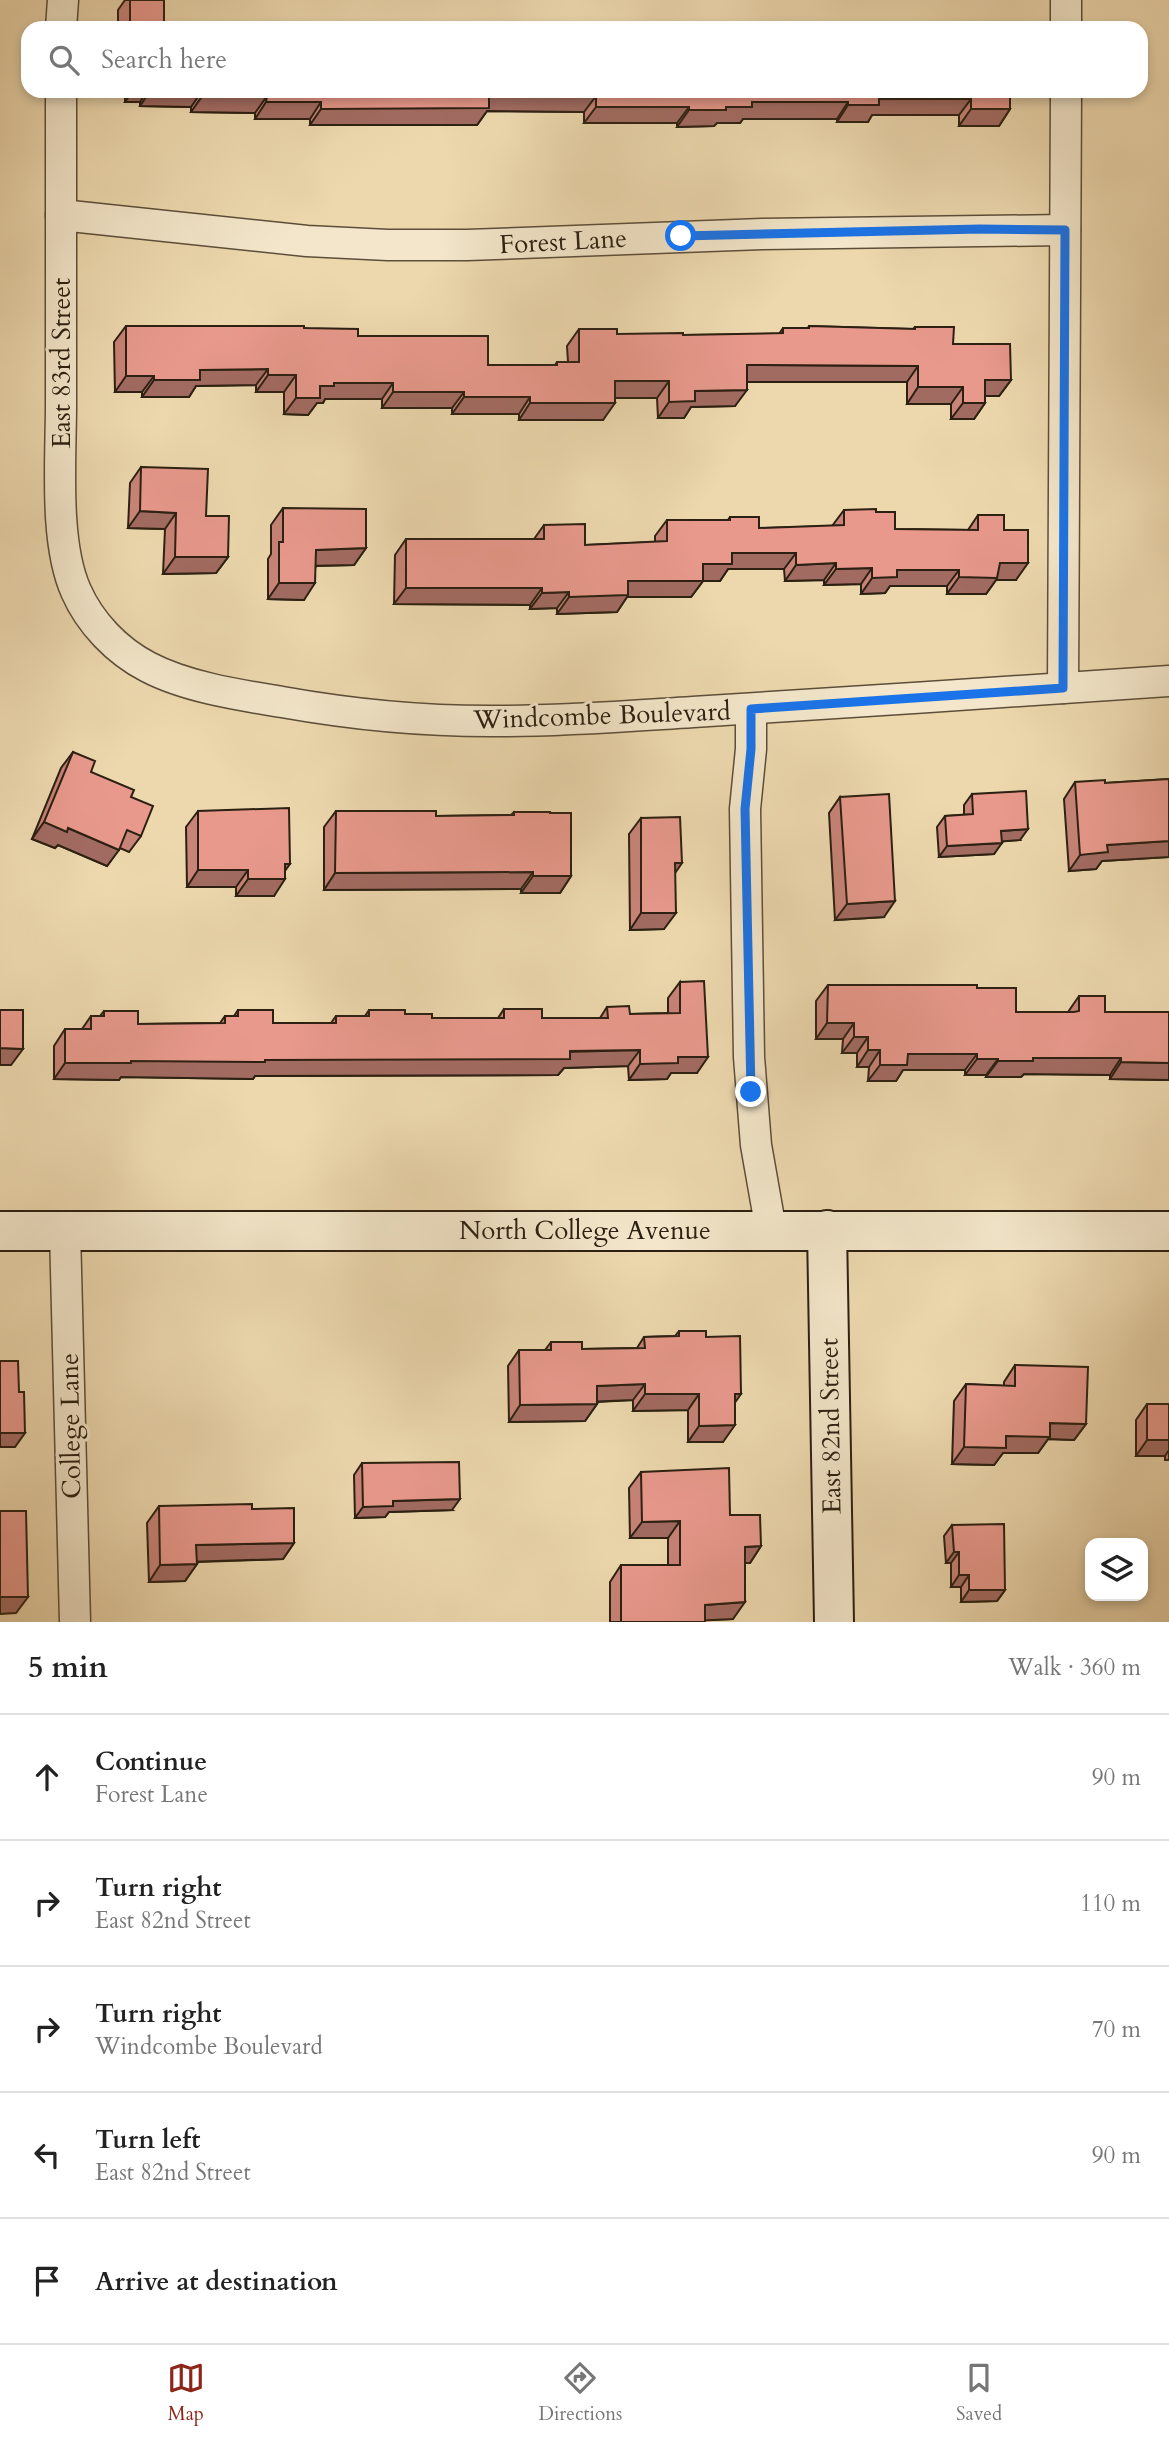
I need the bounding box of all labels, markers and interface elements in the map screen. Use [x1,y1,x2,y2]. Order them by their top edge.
search box [21,21,1148,98]
icon: search [45,41,83,79]
text: Search here [101,42,227,77]
route start [665,220,696,251]
street label: Forest Lane [498,221,628,262]
street label: East 83rd Street [44,278,79,448]
street label: Windcombe Boulevard [472,694,731,738]
route end [735,1076,766,1107]
street label: North College Avenue [459,1213,711,1248]
street label: East 82nd Street [811,1338,850,1514]
street label: College Lane [52,1353,89,1499]
map controls [1085,1538,1148,1601]
button: layers [1085,1538,1148,1601]
text: 5 min [28,1647,108,1688]
text: Walk · 360 m [1008,1652,1141,1683]
text: Continue [95,1744,207,1779]
icon: ahead [28,1758,66,1796]
text: 90 m [1092,1762,1141,1793]
text: Forest Lane [95,1779,208,1810]
text: Turn right [95,1870,222,1905]
icon: right [28,1884,66,1922]
text: 110 m [1080,1888,1141,1919]
text: East 82nd Street [95,1905,251,1936]
text: Turn right [95,1996,222,2031]
icon: right [28,2010,66,2048]
text: 70 m [1092,2014,1141,2045]
text: Windcombe Boulevard [95,2031,323,2062]
text: Turn left [95,2122,200,2157]
icon: left [28,2136,66,2174]
text: 90 m [1092,2140,1141,2171]
text: East 82nd Street [95,2157,251,2188]
icon: arrive [28,2262,66,2300]
text: Arrive at destination [95,2264,338,2299]
tab: Map [167,2359,205,2427]
tab: Directions [539,2359,622,2427]
tab: Saved [956,2359,1002,2427]

